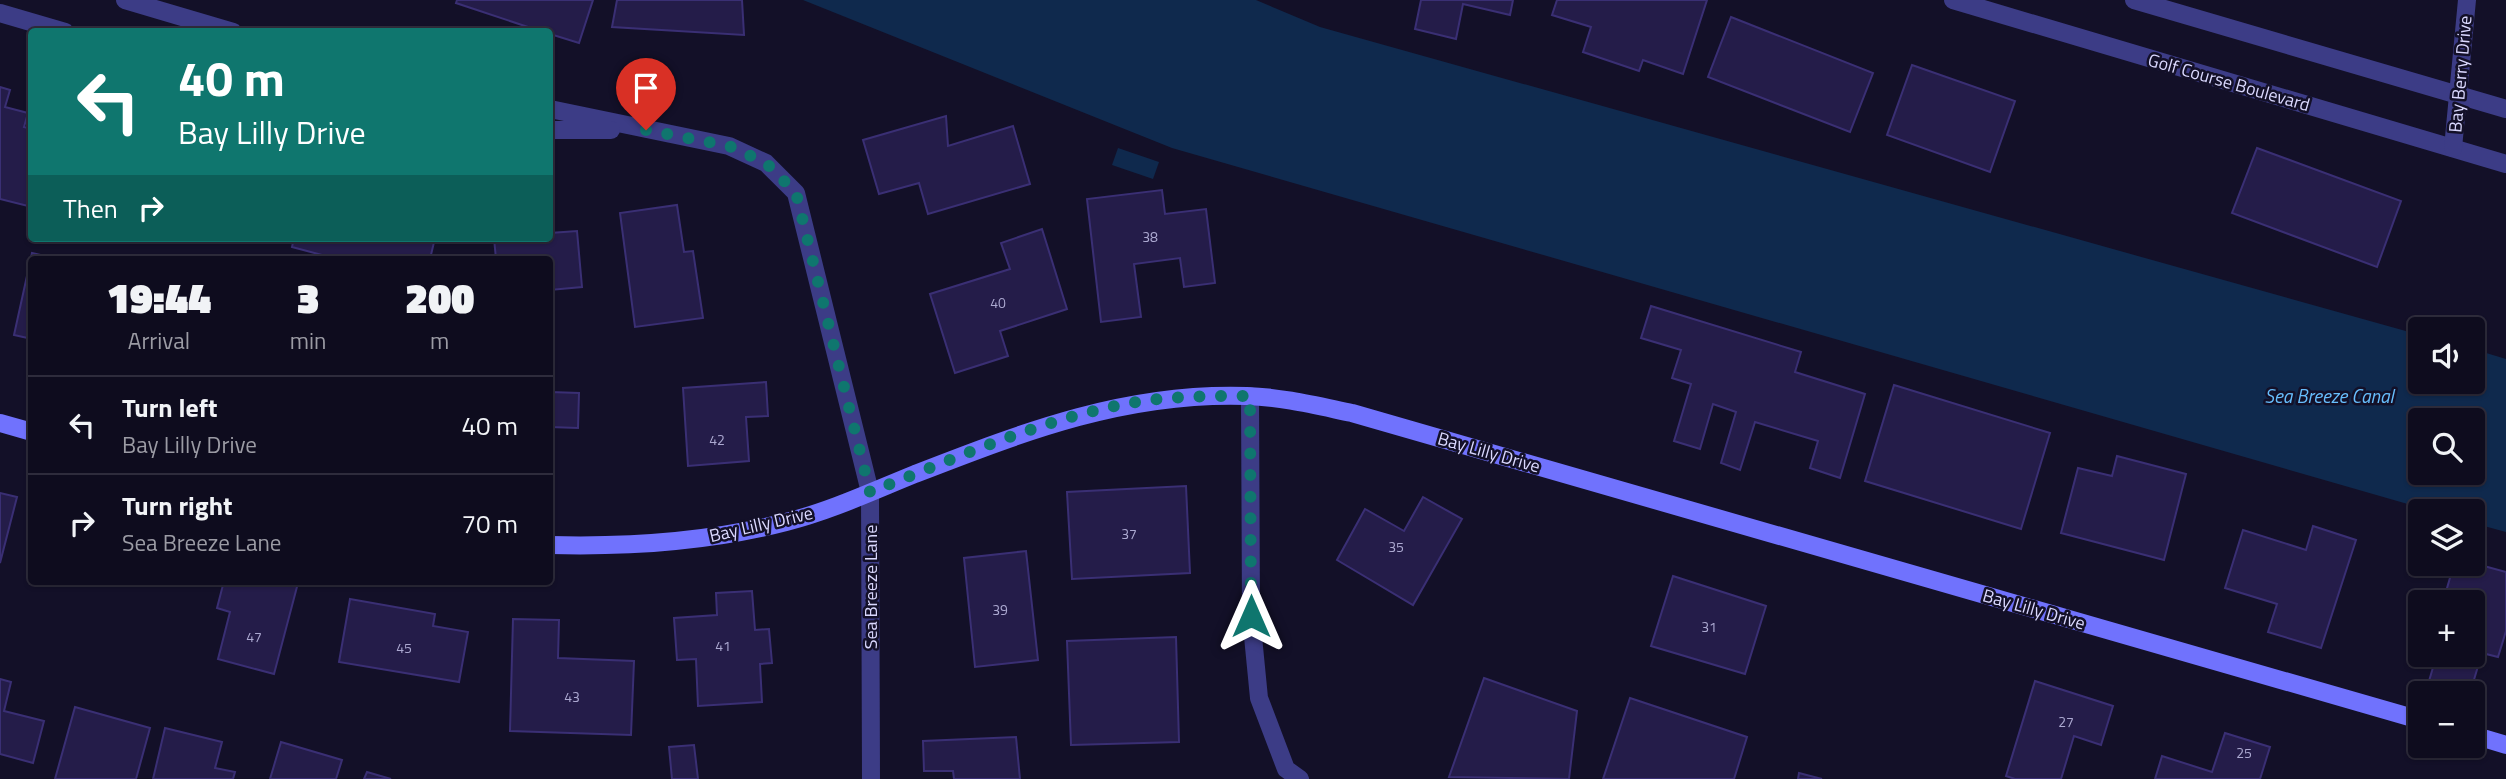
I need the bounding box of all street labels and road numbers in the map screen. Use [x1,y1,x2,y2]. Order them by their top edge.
street label: Bay Berry Drive [2441,14,2479,134]
street label: Golf Course Boulevard [2145,46,2313,118]
street label: Bay Lilly Drive [1435,424,1543,480]
street label: Bay Lilly Drive [707,499,815,549]
street label: Sea Breeze Lane [857,525,884,649]
street label: Bay Lilly Drive [1980,581,2088,637]

